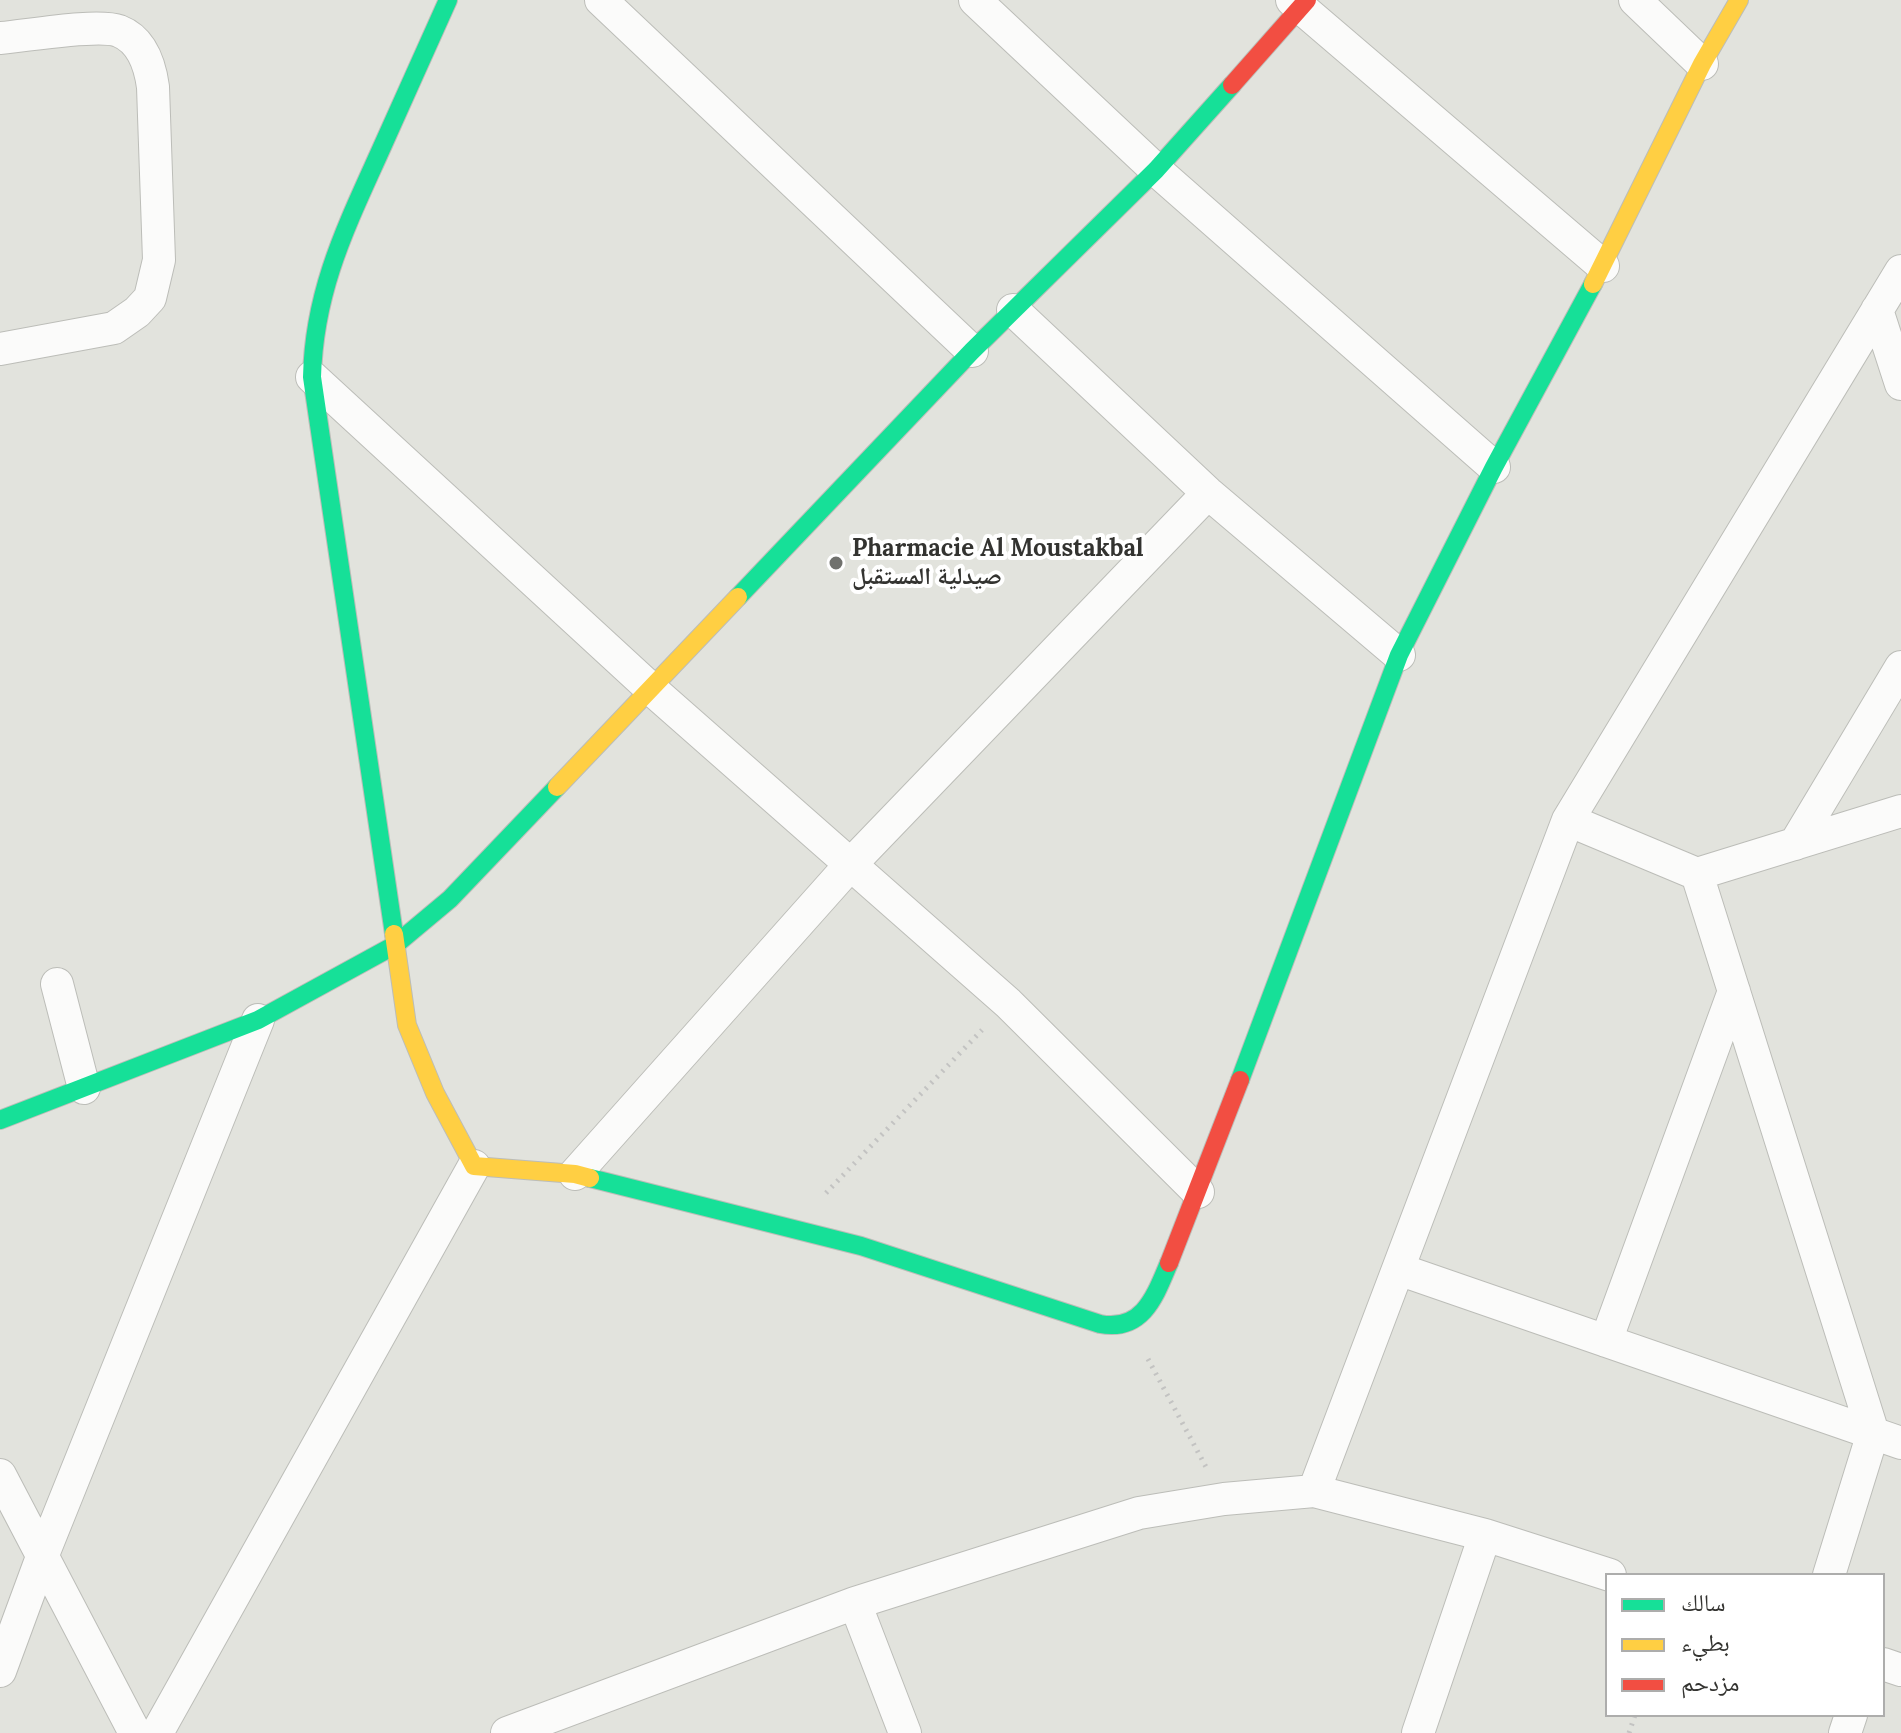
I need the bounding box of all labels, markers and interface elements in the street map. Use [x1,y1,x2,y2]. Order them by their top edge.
place label: Pharmacie Al Moustakbal صيدلية المستقبل [852,535,1144,591]
marker: Pharmacie Al Moustakbal صيدلية المستقبل [827,554,845,572]
legend [1605,1573,1885,1717]
text: سالك [1681,1587,1726,1618]
text: بطيء [1681,1627,1730,1658]
text: مزدحم [1681,1667,1740,1698]

